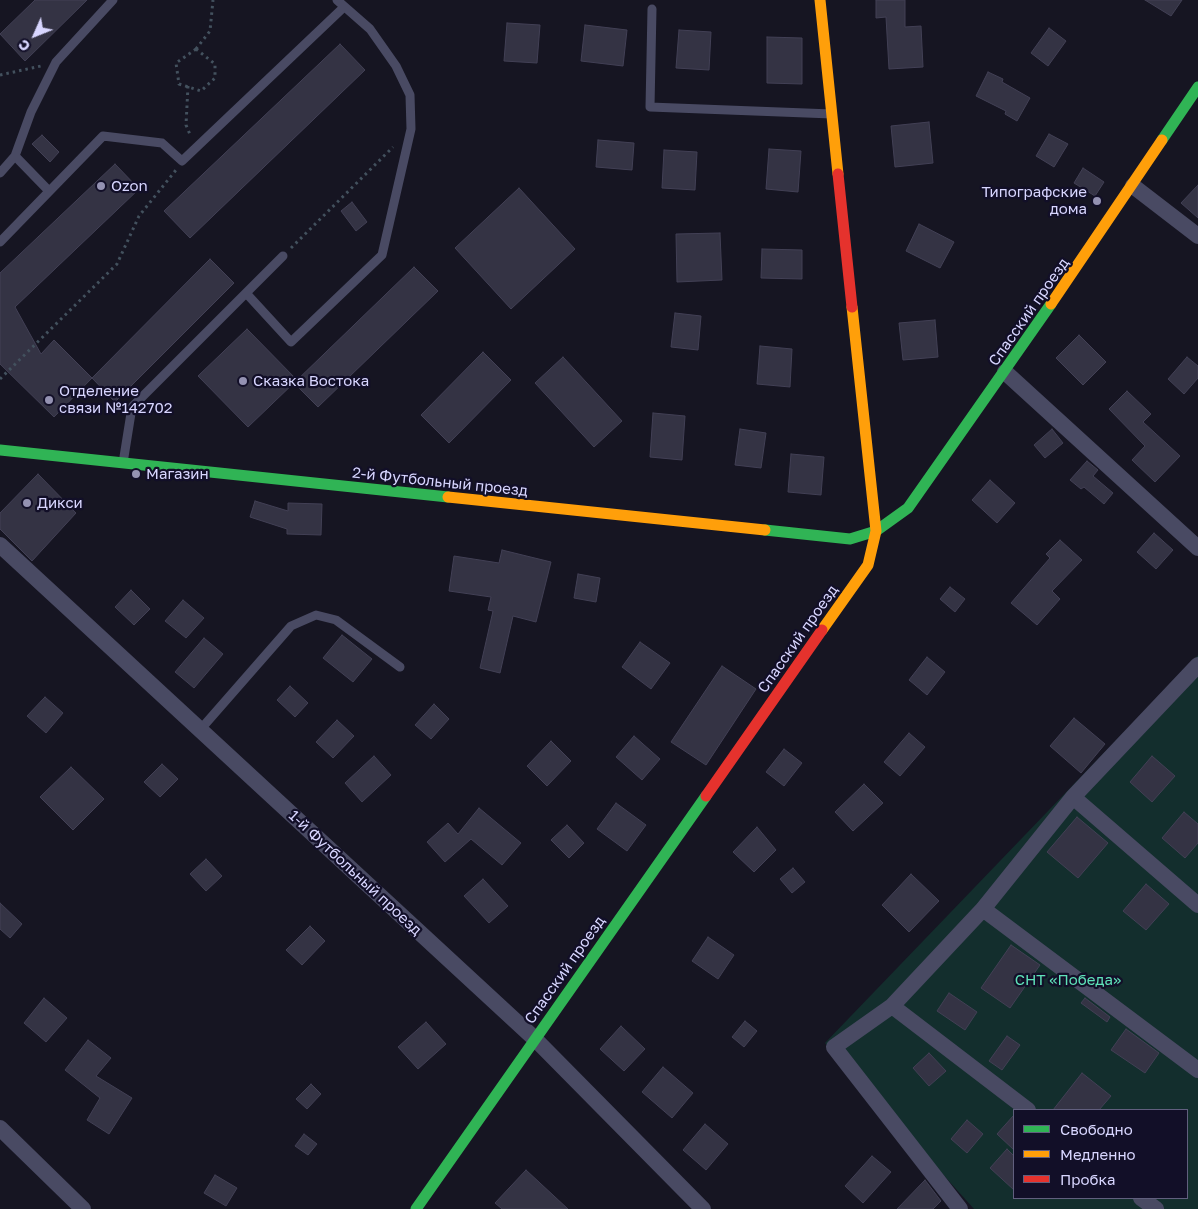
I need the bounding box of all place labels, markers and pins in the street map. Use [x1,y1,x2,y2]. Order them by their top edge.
place label: Ozon [111,177,148,195]
marker: Ozon [95,180,107,192]
place label: Типографские дома [982,183,1087,218]
marker: Типографские дома [1091,195,1103,207]
place label: Сказка Востока [253,372,369,390]
marker: Сказка Востока [237,375,249,387]
place label: Отделение связи №142702 [59,382,172,417]
marker: Отделение связи №142702 [43,394,55,406]
place label: Магазин [146,465,209,483]
marker: Магазин [130,468,142,480]
place label: Дикси [37,494,83,512]
marker: Дикси [21,497,33,509]

